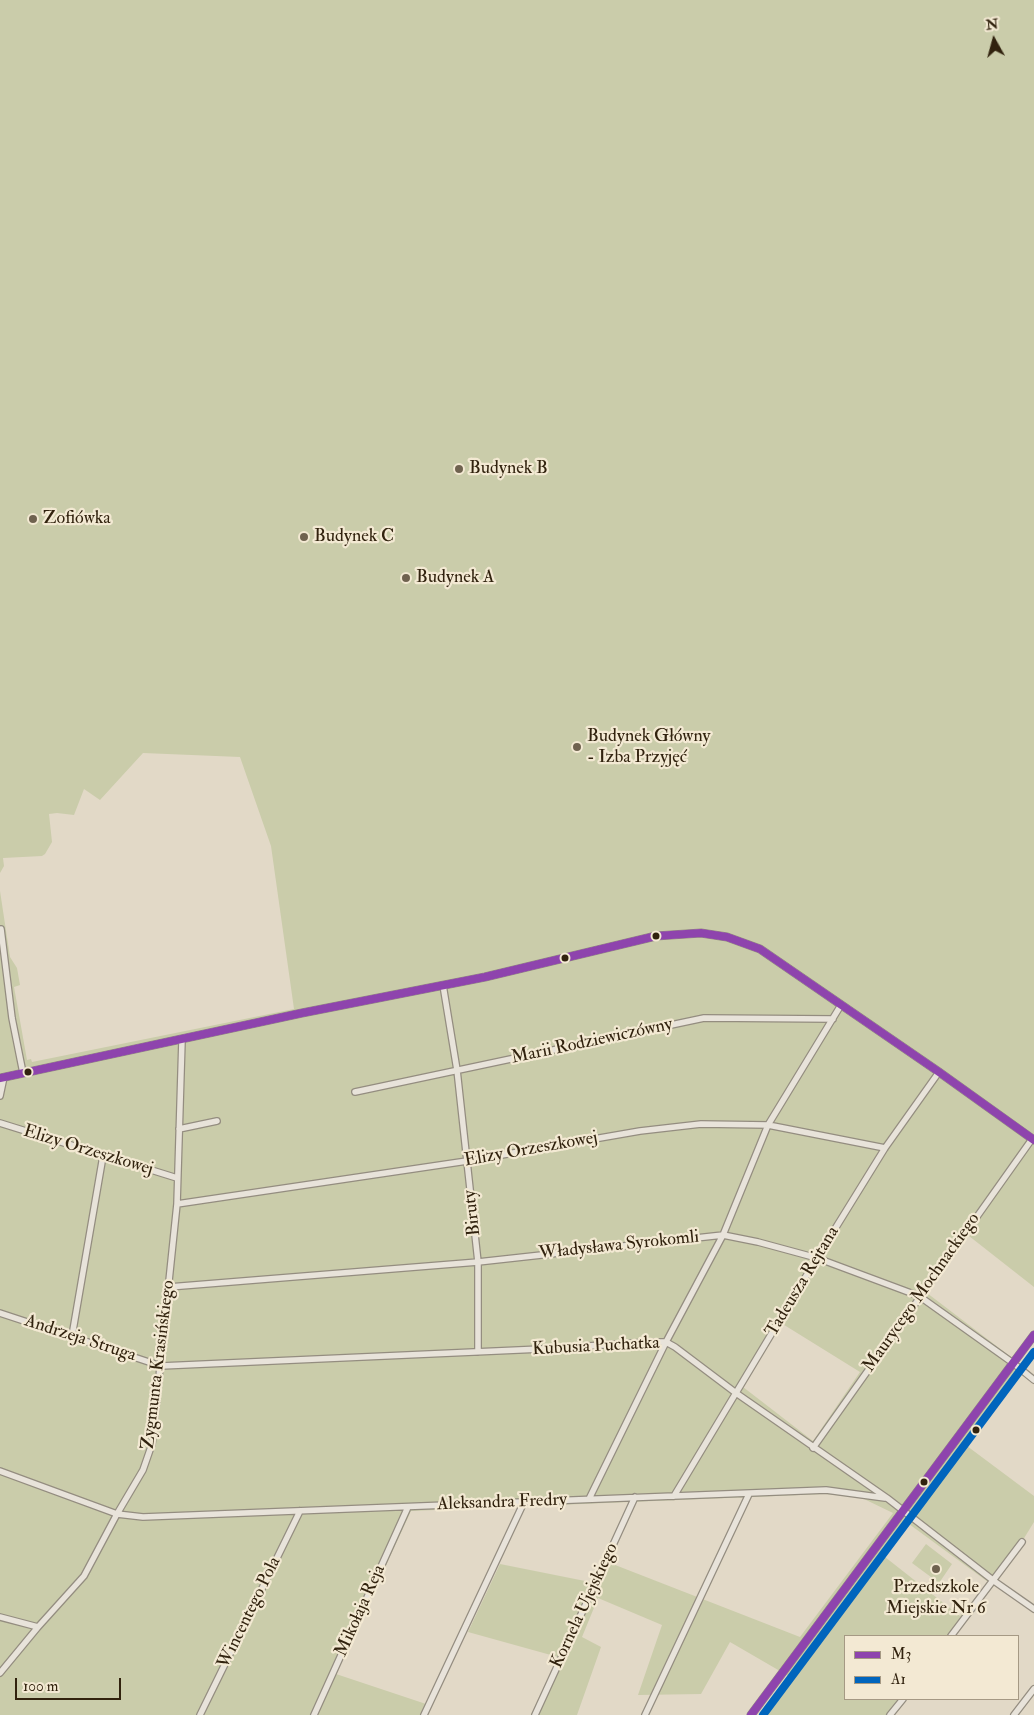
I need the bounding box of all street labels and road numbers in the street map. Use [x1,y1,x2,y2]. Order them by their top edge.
street label: Marii Rodziewiczówny [509,1014,675,1070]
street label: Elizy Orzeszkowej [20,1121,156,1181]
street label: Elizy Orzeszkowej [463,1128,599,1172]
street label: Biruty [460,1189,486,1237]
street label: Maurycego Mochnackiego [859,1209,985,1377]
street label: Tadeusza Rejtana [762,1223,844,1341]
street label: Władysława Syrokomli [538,1227,700,1265]
street label: Zygmunta Krasińskiego [138,1279,180,1451]
street label: Andrzeja Struga [22,1311,138,1367]
street label: Kubusia Puchatka [532,1333,660,1361]
street label: Aleksandra Fredry [437,1490,567,1516]
street label: Kornela Ujejskiego [547,1540,623,1672]
street label: Wincentego Pola [214,1554,286,1672]
street label: Mikołaja Reja [331,1562,391,1660]

